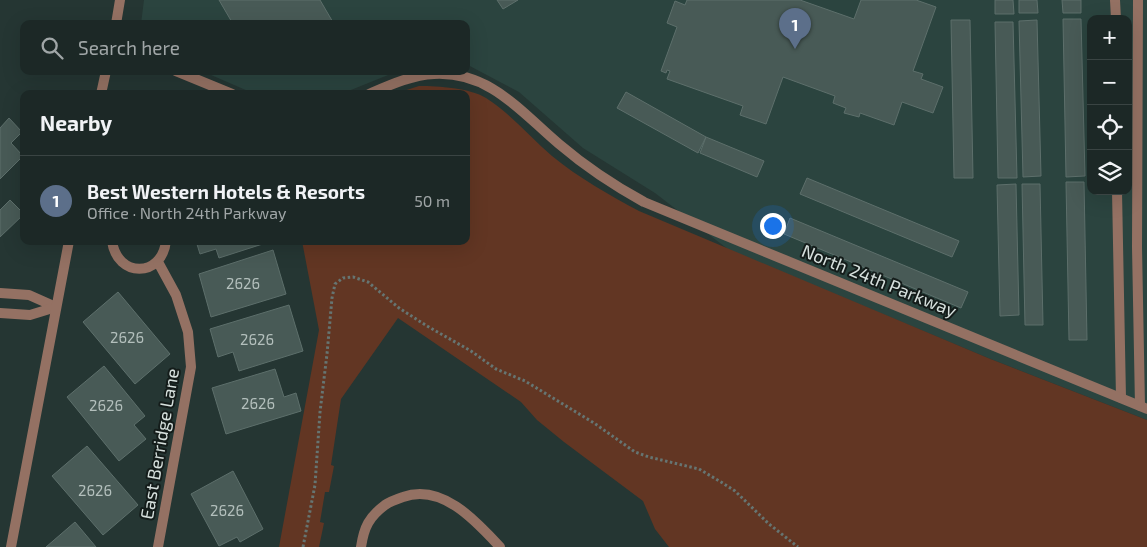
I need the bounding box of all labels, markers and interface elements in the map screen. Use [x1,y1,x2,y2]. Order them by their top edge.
pin: 1 [779,8,811,49]
map controls [1087,15,1132,195]
button: + [1087,15,1132,60]
search box [20,20,470,75]
icon: search [38,34,66,62]
text: Search here [78,36,180,59]
button: − [1087,60,1132,105]
button: locate [1087,105,1132,150]
text: Nearby [40,110,112,135]
button: layers [1087,150,1132,195]
text: Best Western Hotels & Resorts [87,180,365,203]
text: 1 [53,191,59,210]
text: 50 m [414,191,450,210]
text: Office · North 24th Parkway [87,203,286,222]
your location [760,213,786,239]
street label: North 24th Parkway [799,239,960,321]
house number: 2626 [226,274,260,292]
house number: 2626 [110,328,144,346]
house number: 2626 [240,330,274,348]
street label: East Berridge Lane [135,367,183,521]
house number: 2626 [241,394,275,412]
house number: 2626 [89,396,123,414]
house number: 2626 [78,481,112,499]
house number: 2626 [210,501,244,519]

